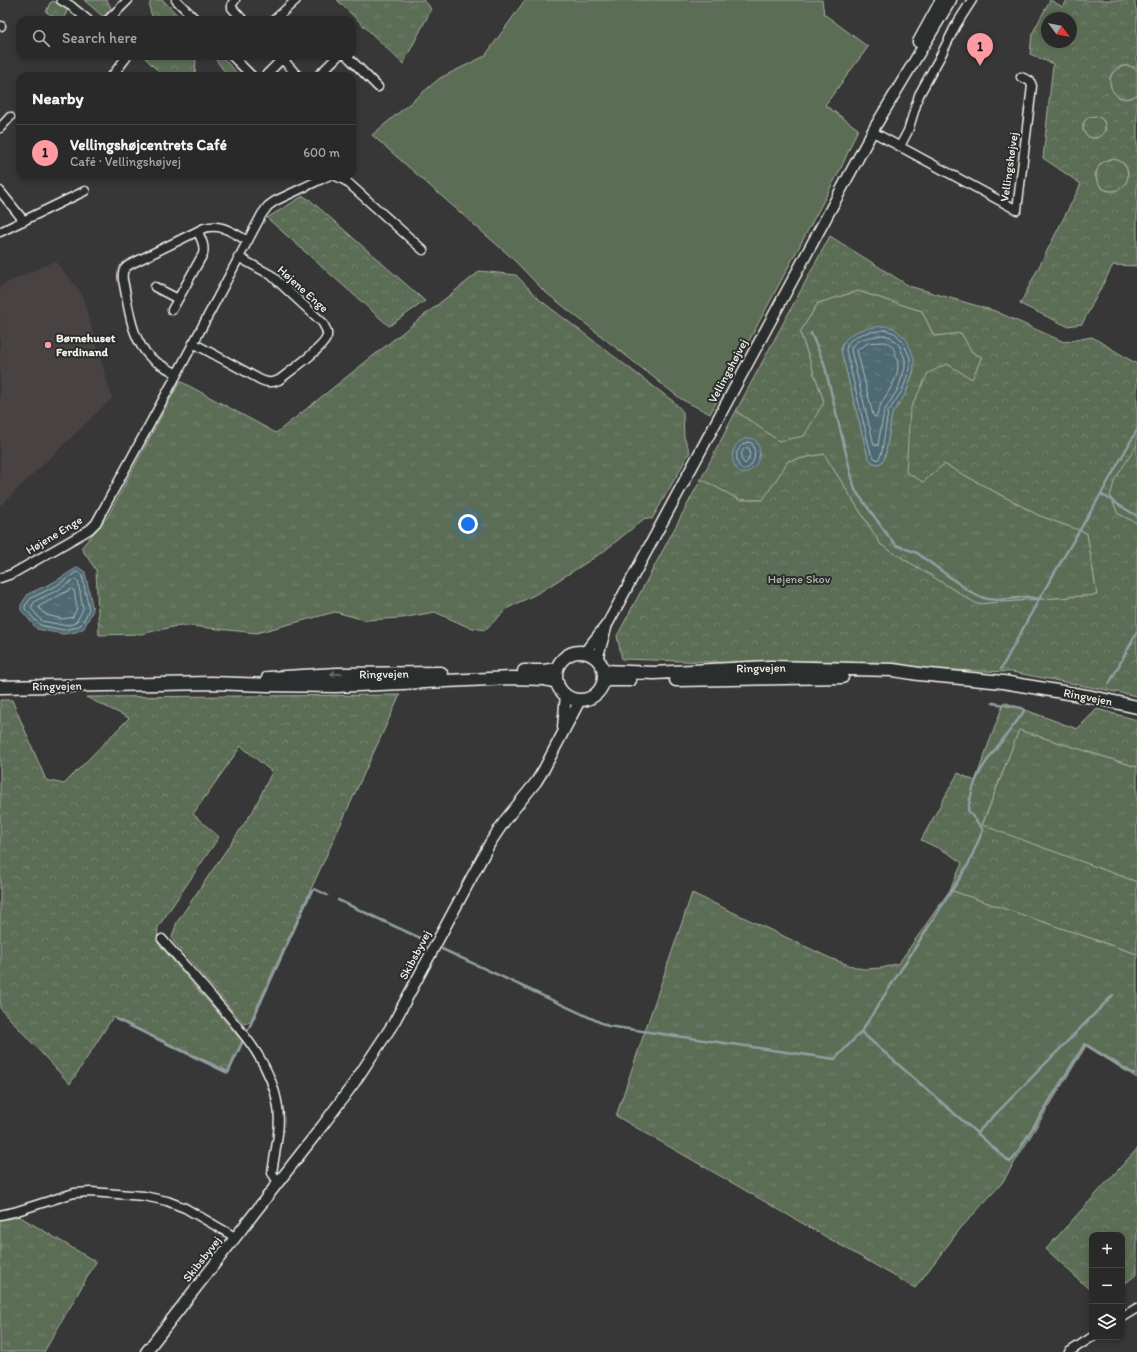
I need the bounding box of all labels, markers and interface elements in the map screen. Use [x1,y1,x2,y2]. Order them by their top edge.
north arrow [1041,12,1077,48]
search box [16,16,356,60]
icon: search [30,27,52,49]
text: Search here [62,29,137,47]
pin: 1 [967,33,993,66]
text: Nearby [32,88,84,108]
street label: Vellingshøjvej [997,131,1021,203]
text: Vellingshøjcentrets Café [70,136,227,154]
text: 1 [42,145,48,160]
text: 600 m [303,145,340,160]
text: Café · Vellingshøjvej [70,154,181,169]
street label: Højene Enge [275,263,331,316]
place label: Børnehuset Ferdinand [56,331,116,359]
street label: Vellingshøjvej [705,337,751,405]
marker: Børnehuset Ferdinand [43,340,53,350]
street label: Højene Enge [23,513,85,557]
your location [458,514,478,534]
park label: Højene Skov [768,572,831,586]
street label: Ringvejen [736,661,787,675]
street label: Ringvejen [359,667,410,681]
one-way arrow [330,671,343,678]
street label: Ringvejen [32,679,83,693]
street label: Ringvejen [1062,685,1114,709]
street label: Skibsbyvej [396,928,434,982]
map controls [1089,1232,1125,1340]
button: + [1089,1232,1125,1268]
street label: Skibsbyvej [180,1233,224,1284]
button: − [1089,1268,1125,1304]
button: layers [1089,1304,1125,1340]

